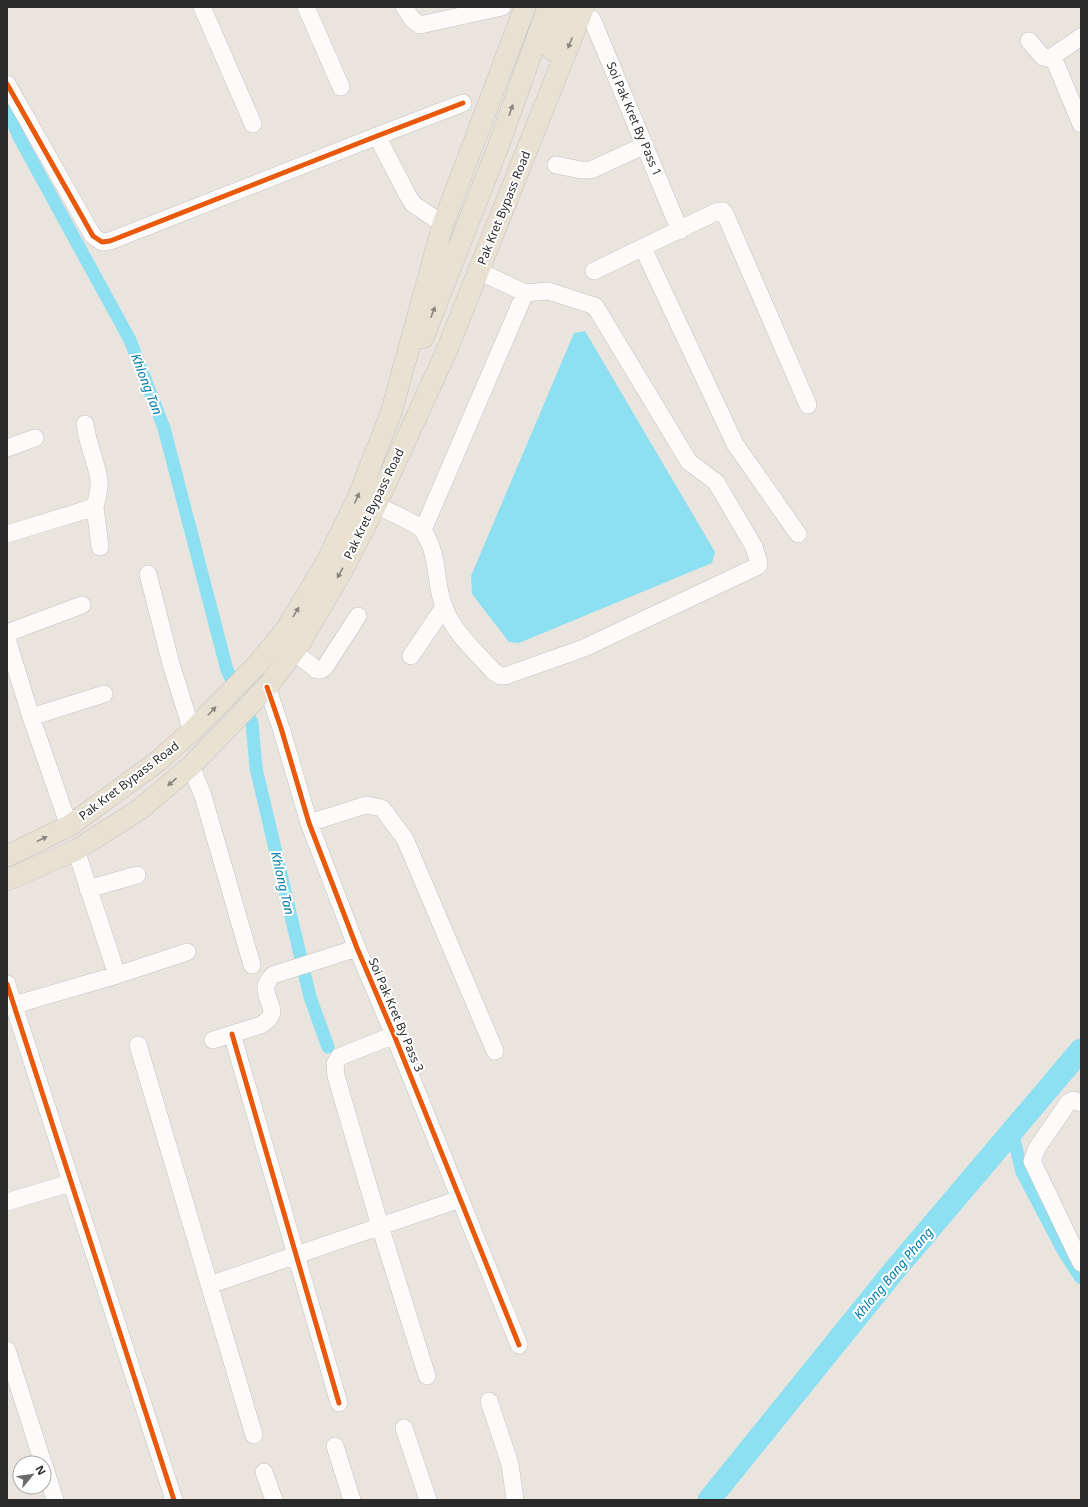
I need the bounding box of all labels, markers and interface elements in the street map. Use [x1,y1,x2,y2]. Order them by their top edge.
one-way arrow [566,38,572,50]
street label: Soi Pak Kret By Pass 1 [603,59,666,178]
one-way arrow [508,104,514,116]
street label: Pak Kret Bypass Road [473,148,534,267]
one-way arrow [431,306,437,318]
water label: Khlong Tan [127,351,167,417]
street label: Pak Kret Bypass Road [339,446,408,562]
one-way arrow [354,492,360,503]
one-way arrow [337,567,344,579]
one-way arrow [293,606,300,618]
one-way arrow [207,706,217,716]
street label: Pak Kret Bypass Road [75,737,182,824]
one-way arrow [167,777,177,786]
one-way arrow [36,836,48,842]
water label: Khlong Tan [267,850,299,916]
street label: Soi Pak Kret By Pass 3 [365,955,428,1075]
water label: Khlong Bang Phang [849,1223,937,1323]
north arrow [12,1455,52,1495]
text: N [32,1462,50,1477]

